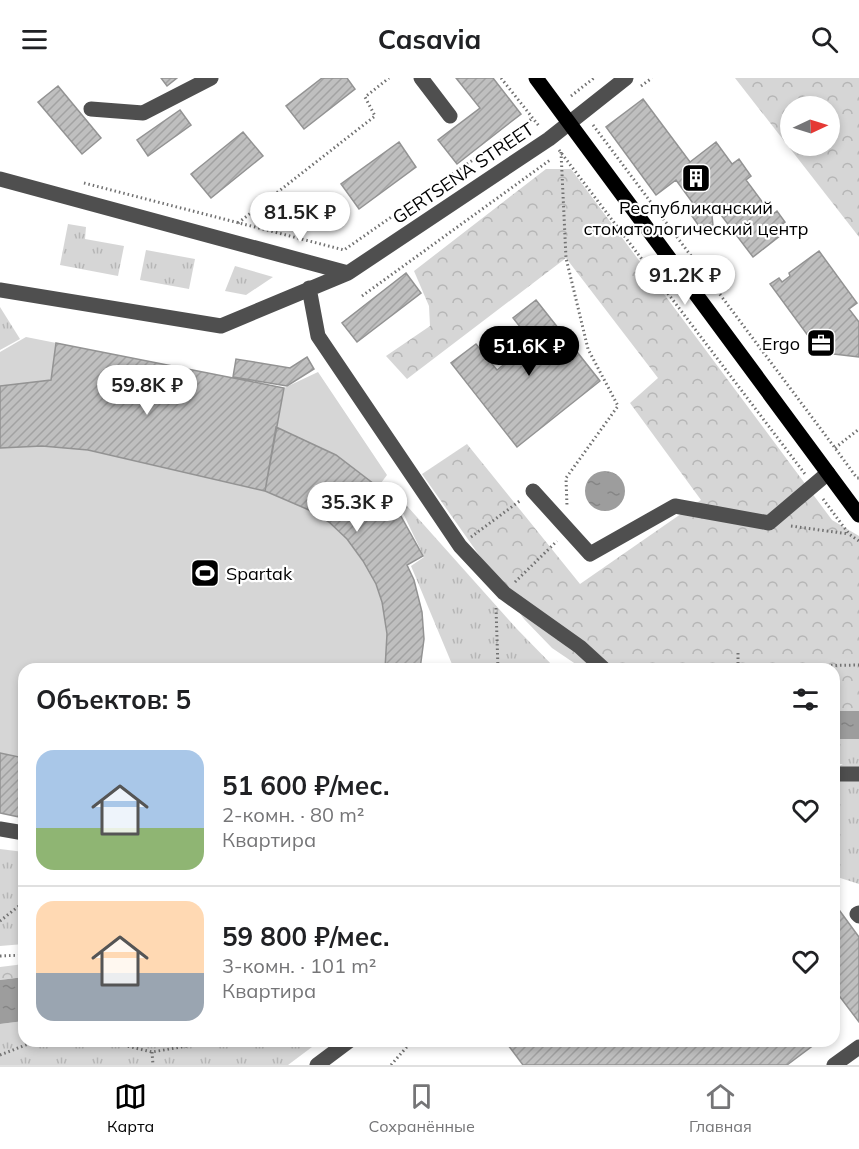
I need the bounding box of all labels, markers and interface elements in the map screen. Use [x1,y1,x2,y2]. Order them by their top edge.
text: Casavia [378,22,481,56]
icon: menu [18,23,51,56]
icon: search [808,23,841,56]
north arrow [780,96,840,156]
map controls [780,96,840,156]
street label: GERTSENA STREET [388,117,538,229]
building icon: Республиканский стоматологический центр [680,162,712,194]
pin: 81.5K ₽ [245,192,355,243]
place label: Республиканский стоматологический центр [584,196,808,240]
text: 81.5K ₽ [264,199,336,224]
pin: 91.2K ₽ [630,255,740,306]
text: 91.2K ₽ [649,262,721,287]
pin: 51.6K ₽ [474,326,584,377]
office icon: Ergo [805,327,837,359]
place label: Ergo [762,332,800,355]
text: 51.6K ₽ [493,333,565,358]
pin: 59.8K ₽ [92,365,202,416]
text: 59.8K ₽ [111,372,183,397]
pin: 35.3K ₽ [302,482,412,533]
text: 35.3K ₽ [321,489,393,514]
sports icon: Spartak [189,557,221,589]
place label: Spartak [226,562,293,585]
text: Объектов: 5 [36,683,191,716]
icon: filters [789,683,822,716]
text: 51 600 ₽/мес. [222,769,389,802]
icon: home [84,774,156,846]
icon: heart [789,794,822,827]
text: 2-комн. · 80 m² [222,802,364,827]
text: Квартира [222,827,316,852]
text: 59 800 ₽/мес. [222,920,389,953]
icon: home [84,925,156,997]
icon: heart [789,945,822,978]
text: 3-комн. · 101 m² [222,953,376,978]
text: Квартира [222,978,316,1003]
tab: Карта [107,1080,154,1136]
tab: Сохранённые [368,1080,475,1136]
tab: Главная [689,1080,752,1136]

